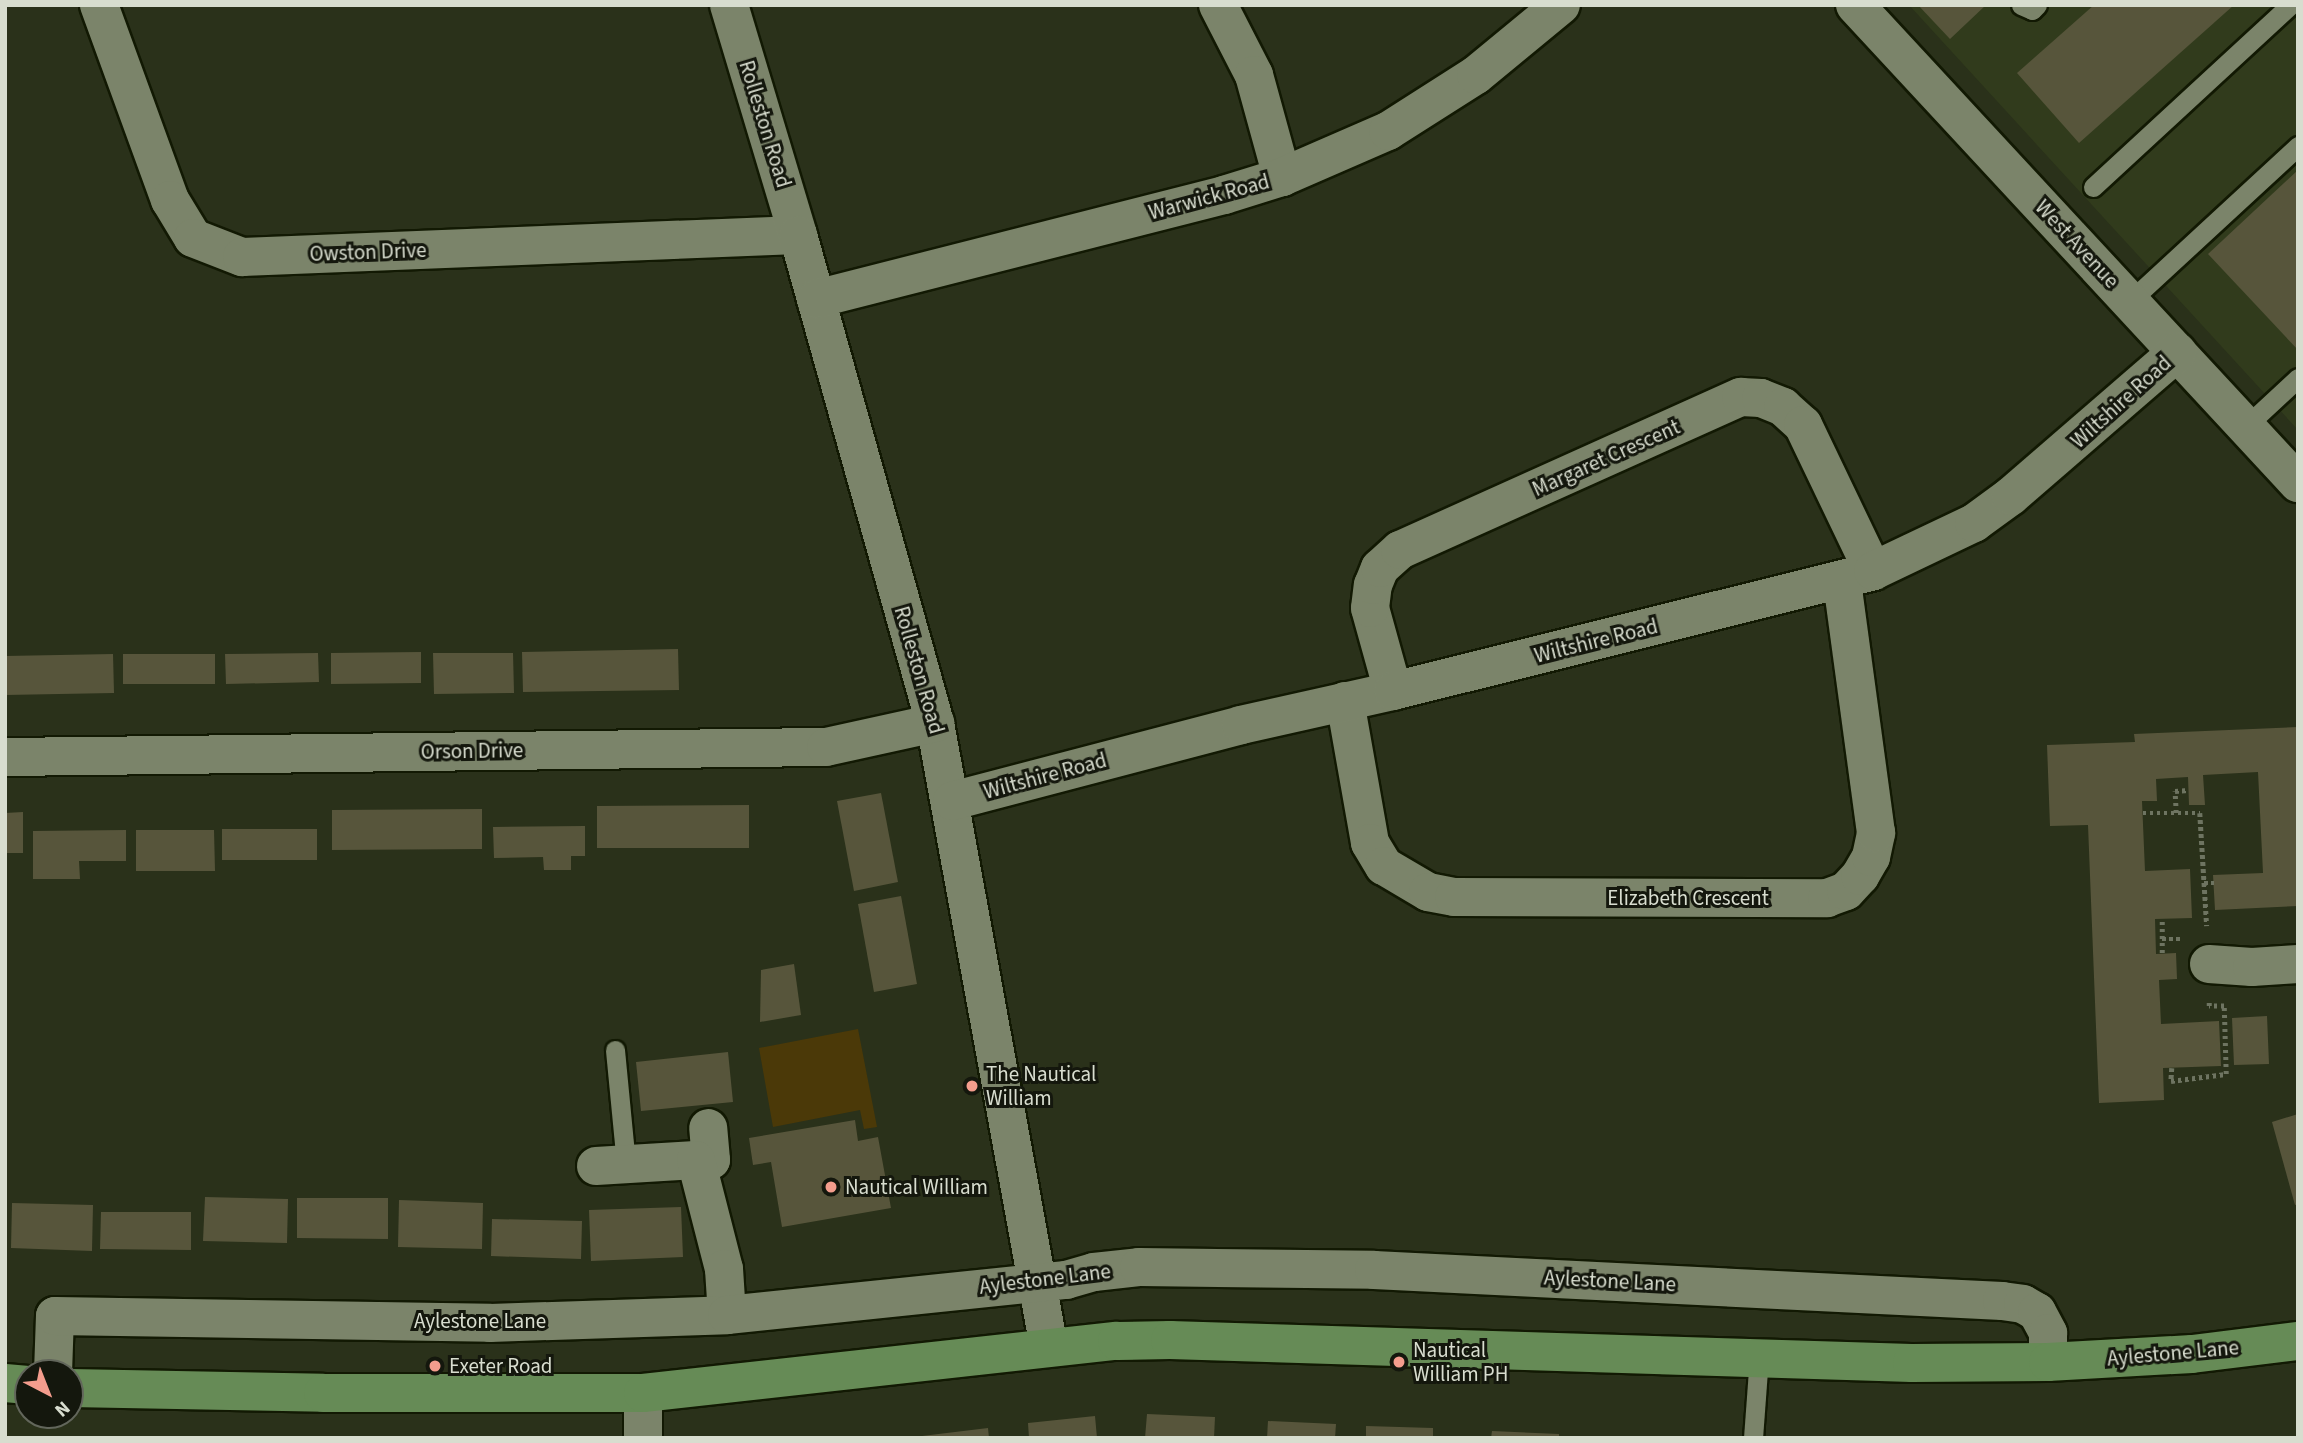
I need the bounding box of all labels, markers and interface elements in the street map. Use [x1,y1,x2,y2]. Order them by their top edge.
street label: Rolleston Road [734,57,796,191]
street label: Warwick Road [1146,169,1272,225]
street label: West Avenue [2030,195,2124,293]
street label: Owston Drive [309,237,427,267]
street label: Wiltshire Road [2066,350,2176,454]
street label: Margaret Crescent [1528,414,1684,502]
street label: Rolleston Road [889,603,949,737]
street label: Wiltshire Road [1532,614,1660,668]
street label: Orson Drive [421,738,523,764]
street label: Wiltshire Road [981,748,1109,804]
street label: Elizabeth Crescent [1607,885,1769,911]
place label: The Nautical William [986,1061,1096,1111]
marker: The Nautical William [964,1078,980,1094]
place label: Nautical William [845,1174,988,1200]
marker: Nautical William [823,1179,839,1195]
street label: Aylestone Lane [978,1258,1112,1300]
street label: Aylestone Lane [1543,1265,1677,1297]
street label: Aylestone Lane [414,1308,546,1334]
street label: Aylestone Lane [2106,1335,2240,1371]
place label: Nautical William PH [1413,1337,1508,1387]
place label: Exeter Road [449,1353,552,1379]
marker: Nautical William PH [1391,1354,1407,1370]
marker: Exeter Road [427,1358,443,1374]
north arrow [14,1359,84,1429]
text: N [48,1394,76,1423]

